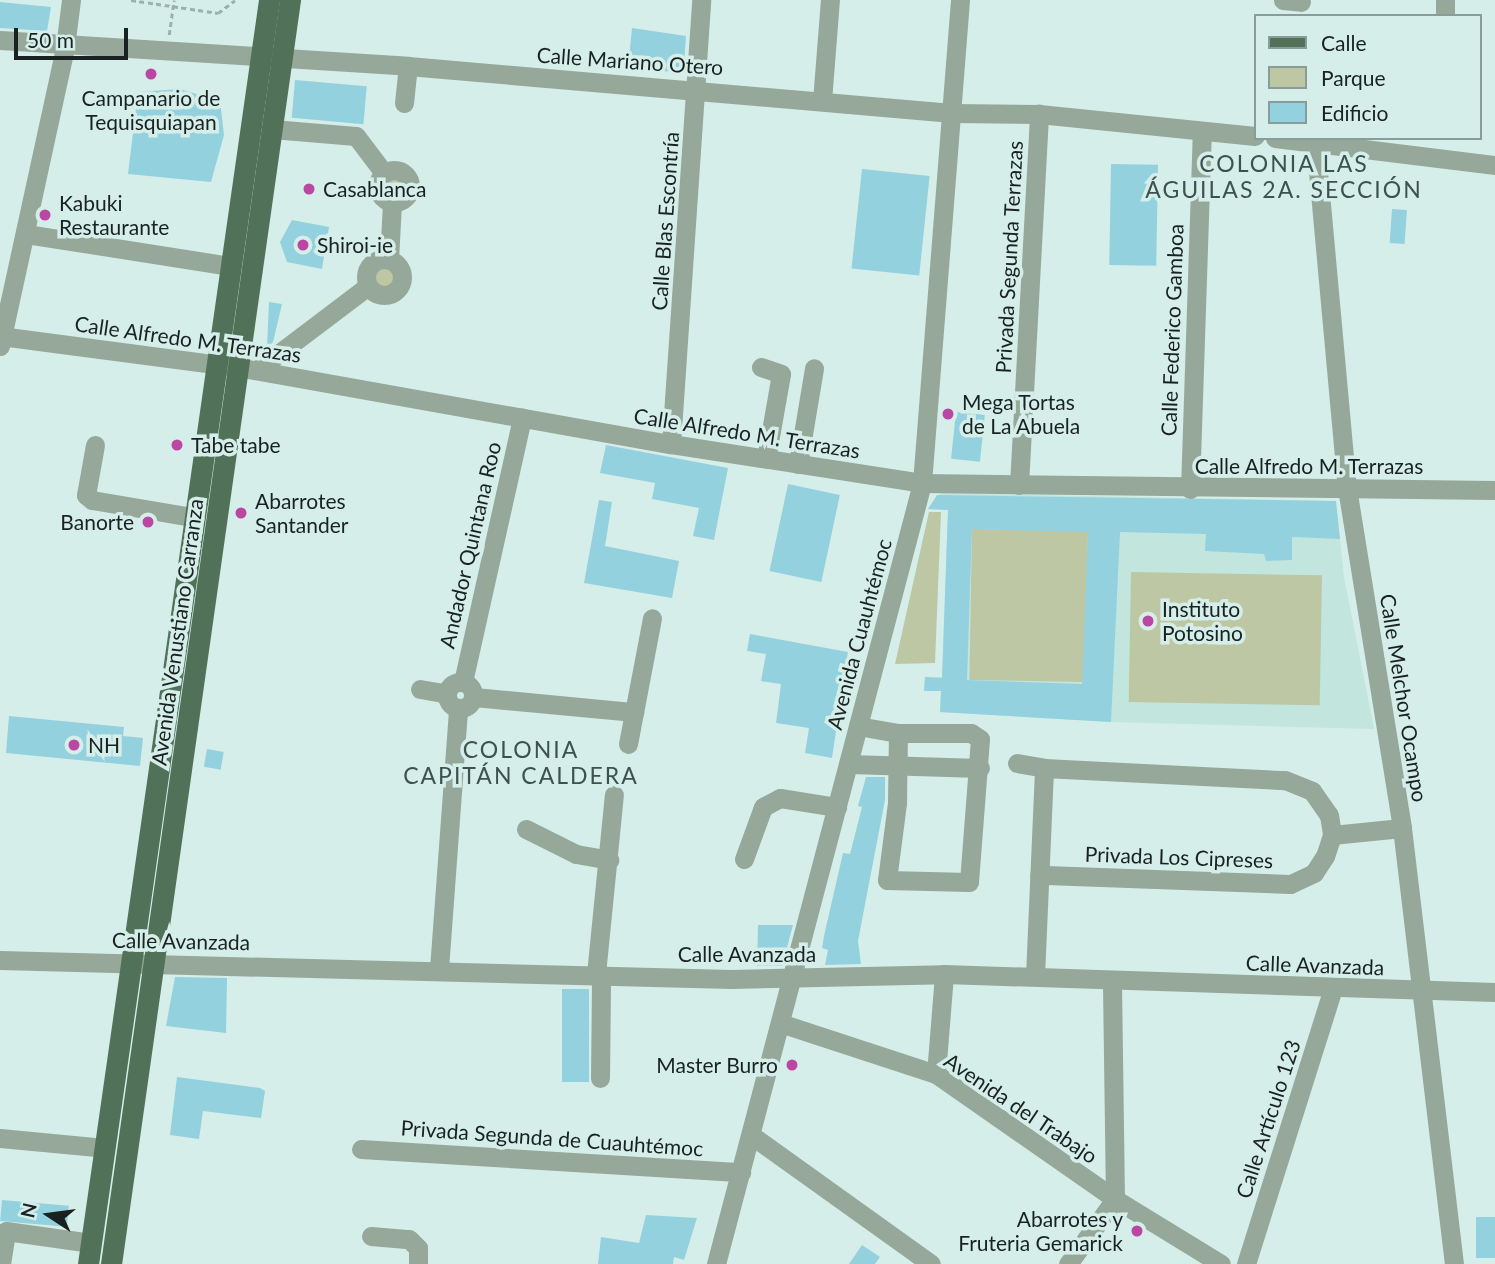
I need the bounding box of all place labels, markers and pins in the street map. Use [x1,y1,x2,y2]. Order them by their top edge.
marker: Campanario de Tequisquiapan [143,66,159,82]
place label: Campanario de Tequisquiapan [82,85,220,135]
place label: Casablanca [323,176,426,202]
marker: Casablanca [301,181,317,197]
place label: Kabuki Restaurante [59,190,169,240]
marker: Kabuki Restaurante [37,207,53,223]
place label: Shiroi-ie [317,232,393,258]
marker: Shiroi-ie [295,237,311,253]
place label: Mega Tortas de La Abuela [962,389,1081,439]
marker: Mega Tortas de La Abuela [940,406,956,422]
place label: Tabe tabe [191,432,280,458]
marker: Tabe tabe [169,437,185,453]
place label: Abarrotes Santander [255,488,348,538]
marker: Abarrotes Santander [233,505,249,521]
place label: Banorte [60,509,134,535]
marker: Banorte [140,514,156,530]
place label: Instituto Potosino [1162,596,1243,646]
marker: Instituto Potosino [1140,613,1156,629]
place label: NH [88,732,120,758]
marker: NH [66,737,82,753]
place label: Master Burro [656,1052,778,1078]
marker: Master Burro [784,1057,800,1073]
place label: Abarrotes y Fruteria Gemarick [958,1206,1123,1256]
marker: Abarrotes y Fruteria Gemarick [1129,1223,1145,1239]

